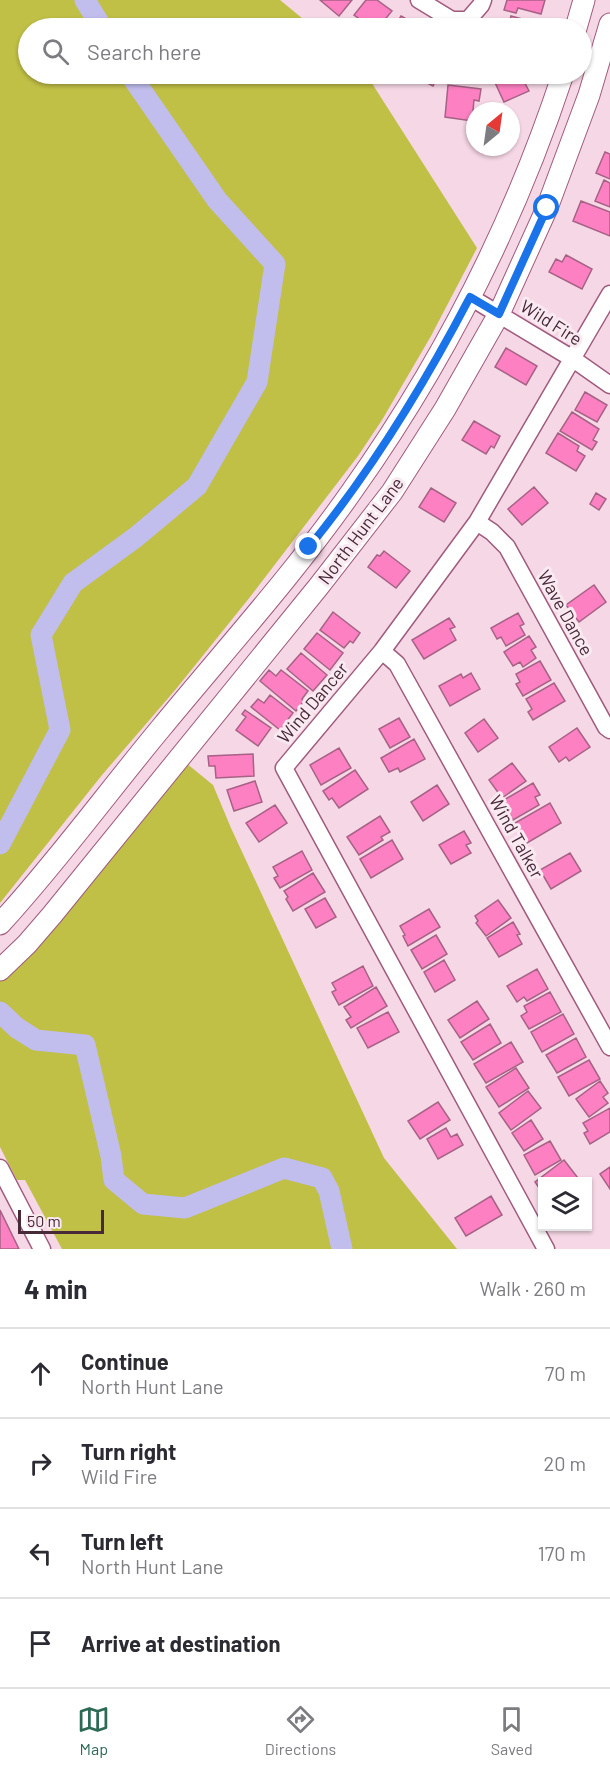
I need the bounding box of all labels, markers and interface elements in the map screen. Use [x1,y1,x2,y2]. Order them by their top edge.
search box [18,18,592,84]
icon: search [39,35,72,68]
text: Search here [87,38,201,64]
north arrow [466,102,520,156]
route start [533,194,559,220]
street label: Wild Fire [517,295,587,350]
street label: North Hunt Lane [313,472,408,588]
route end [295,533,321,559]
street label: Wave Dance [533,566,598,659]
street label: Wind Dancer [272,657,353,747]
street label: Wind Talker [485,791,549,882]
map controls [538,1177,592,1231]
button: layers [538,1177,592,1231]
scale bar [18,1207,104,1234]
text: 50 m [27,1211,61,1230]
text: 4 min [24,1273,88,1304]
text: Walk · 260 m [479,1276,586,1300]
text: Continue [81,1348,169,1374]
icon: ahead [24,1357,57,1390]
text: 70 m [545,1361,586,1385]
text: North Hunt Lane [81,1374,224,1398]
text: Turn right [81,1438,176,1464]
icon: right [24,1447,57,1480]
text: 20 m [543,1451,586,1475]
text: Wild Fire [81,1464,157,1488]
text: Turn left [81,1528,164,1554]
icon: left [24,1537,57,1570]
text: 170 m [538,1541,586,1565]
text: North Hunt Lane [81,1554,224,1578]
icon: arrive [24,1627,57,1660]
text: Arrive at destination [81,1630,280,1656]
tab: Map [77,1703,110,1758]
tab: Directions [265,1703,336,1758]
tab: Saved [491,1703,533,1758]

